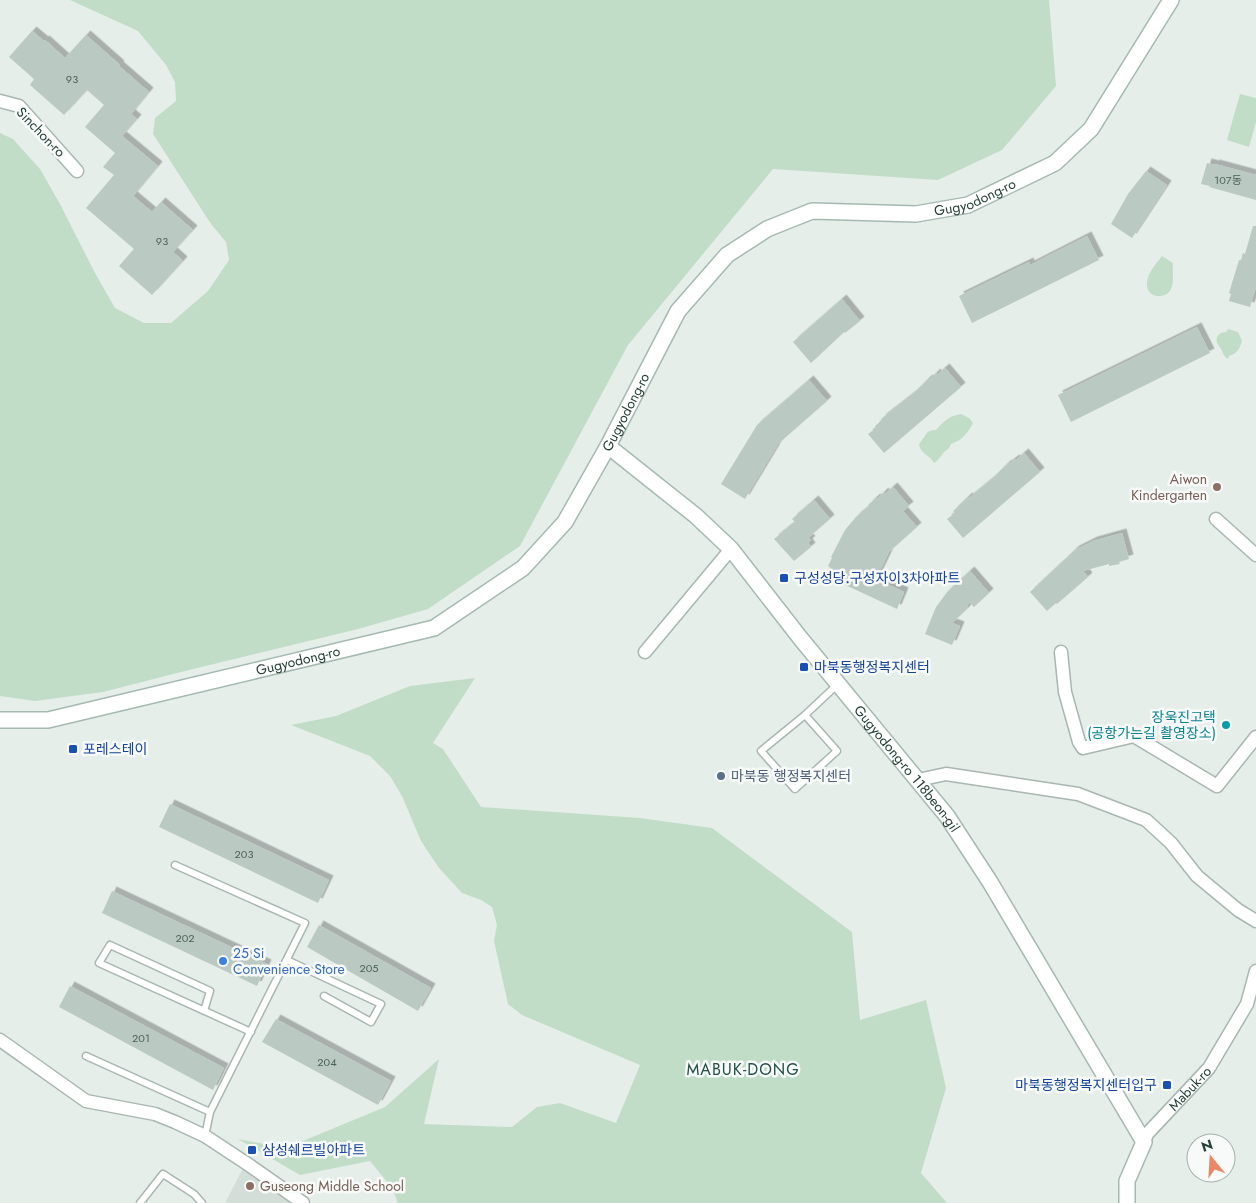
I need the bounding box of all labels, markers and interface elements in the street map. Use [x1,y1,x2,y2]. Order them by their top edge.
house number: 93 [66,71,78,87]
street label: Sinchon-ro [12,102,70,162]
house number: 107동 [1214,172,1242,188]
street label: Gugyodong-ro [933,173,1019,221]
house number: 93 [156,233,168,249]
street label: Gugyodong-ro [597,369,654,455]
place label: Aiwon Kindergarten [1131,469,1207,505]
marker: Aiwon Kindergarten [1211,481,1223,493]
place label: 구성성당.구성자이3차아파트 [794,568,961,588]
marker: 구성성당.구성자이3차아파트 [778,572,790,584]
street label: Gugyodong-ro [254,641,342,680]
place label: 마북동행정복지센터 [814,657,930,677]
marker: 마북동행정복지센터 [798,661,810,673]
street label: Gugyodong-ro 118beon-gil [849,701,965,836]
place label: 장욱진고택 (공항가는길 촬영장소) [1087,707,1216,743]
marker: 장욱진고택 (공항가는길 촬영장소) [1220,719,1232,731]
place label: 포레스테이 [83,739,147,759]
marker: 포레스테이 [67,743,79,755]
place label: 마북동 행정복지센터 [731,766,851,786]
marker: 마북동 행정복지센터 [715,770,727,782]
house number: 203 [235,846,253,862]
house number: 202 [175,930,195,946]
place label: 25 Si Convenience Store [233,943,345,979]
marker: 25 Si Convenience Store [217,955,229,967]
house number: 205 [359,960,379,976]
house number: 201 [132,1030,150,1046]
house number: 204 [317,1054,337,1070]
district label: MABUK-DONG [686,1058,800,1081]
street label: Mabuk-ro [1164,1061,1216,1115]
place label: 마북동행정복지센터입구 [1015,1075,1157,1095]
marker: 마북동행정복지센터입구 [1161,1079,1173,1091]
north arrow [1186,1133,1236,1183]
text: N [1199,1134,1215,1157]
place label: 삼성쉐르빌아파트 [262,1140,365,1160]
marker: 삼성쉐르빌아파트 [246,1144,258,1156]
place label: Guseong Middle School [260,1176,404,1196]
marker: Guseong Middle School [244,1180,256,1192]

